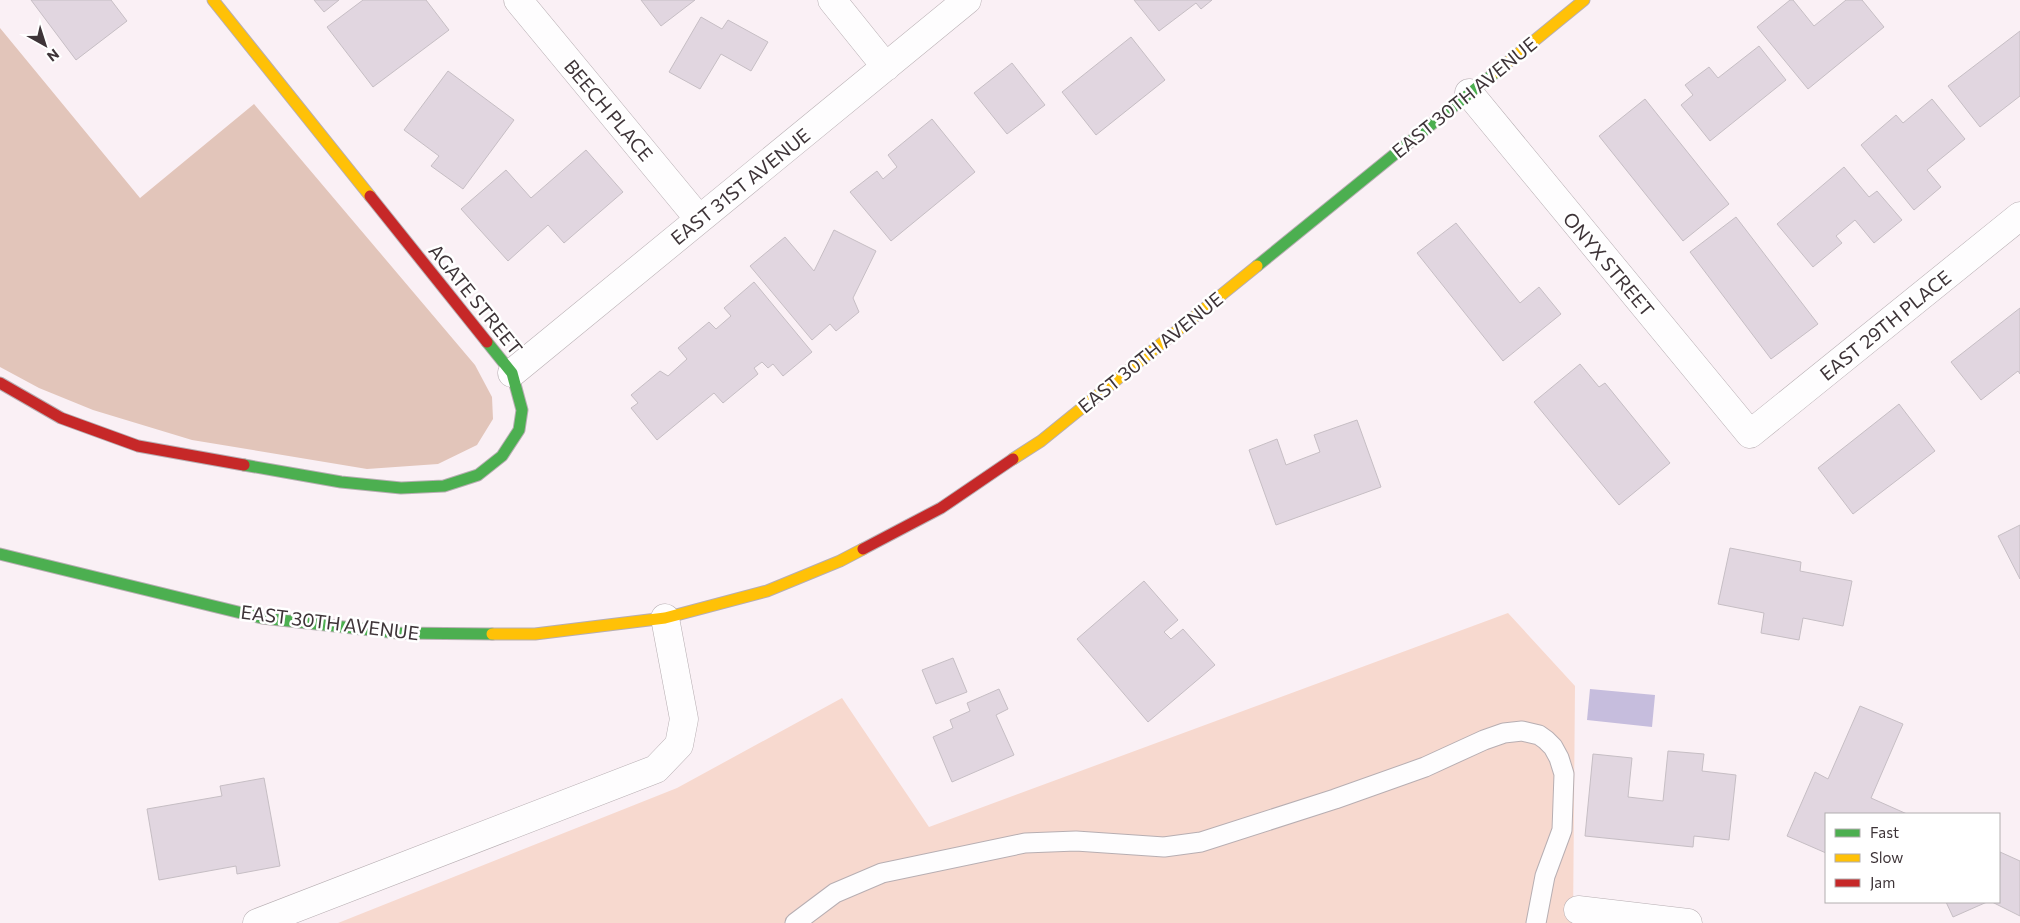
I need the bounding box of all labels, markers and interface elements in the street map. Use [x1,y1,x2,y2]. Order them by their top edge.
north arrow [20,20,70,70]
street label: EAST 30TH AVENUE [1387,32,1541,162]
text: N [44,46,63,65]
street label: BEECH PLACE [560,55,658,165]
street label: EAST 31ST AVENUE [666,123,814,249]
street label: ONYX STREET [1559,207,1659,321]
street label: AGATE STREET [424,239,528,359]
street label: EAST 29TH PLACE [1815,265,1955,385]
street label: EAST 30TH AVENUE [1073,287,1227,417]
street label: EAST 30TH AVENUE [240,600,420,644]
legend [1825,813,2000,903]
text: Fast [1870,823,1899,841]
text: Slow [1870,848,1903,866]
text: Jam [1870,873,1895,891]

